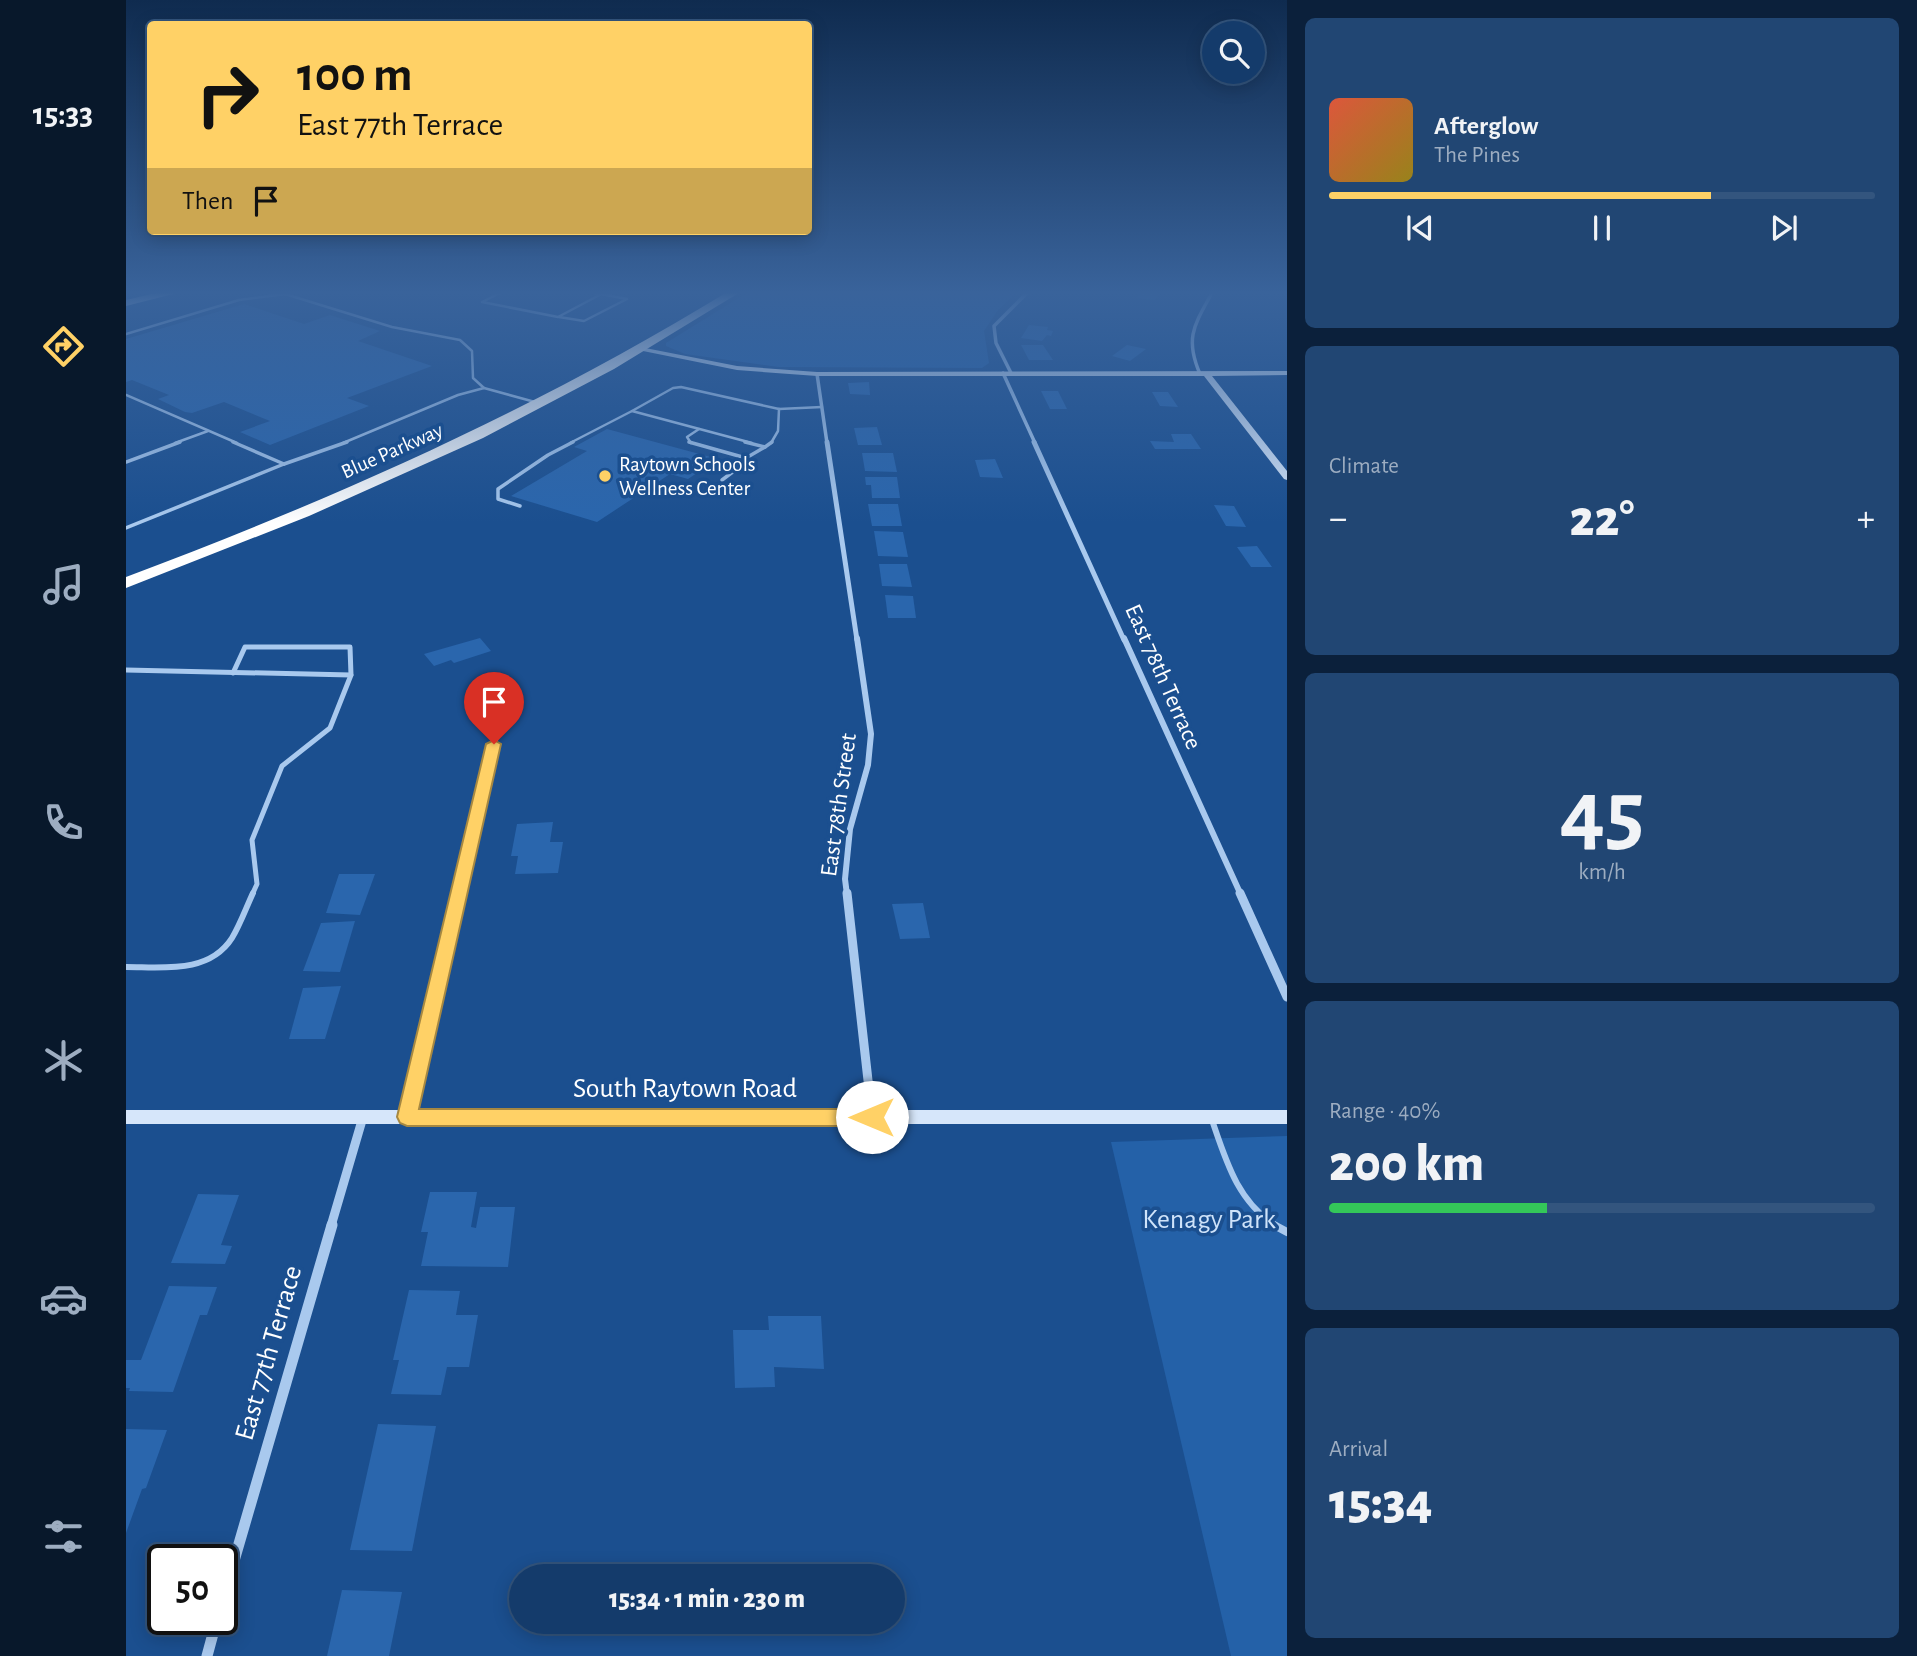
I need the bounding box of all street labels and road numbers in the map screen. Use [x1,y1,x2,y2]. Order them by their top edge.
street label: Blue Parkway [338,419,446,483]
street label: East 78th Terrace [1120,601,1206,753]
street label: East 78th Street [817,731,861,878]
street label: South Raytown Road [573,1075,797,1103]
street label: East 77th Terrace [231,1262,307,1444]

